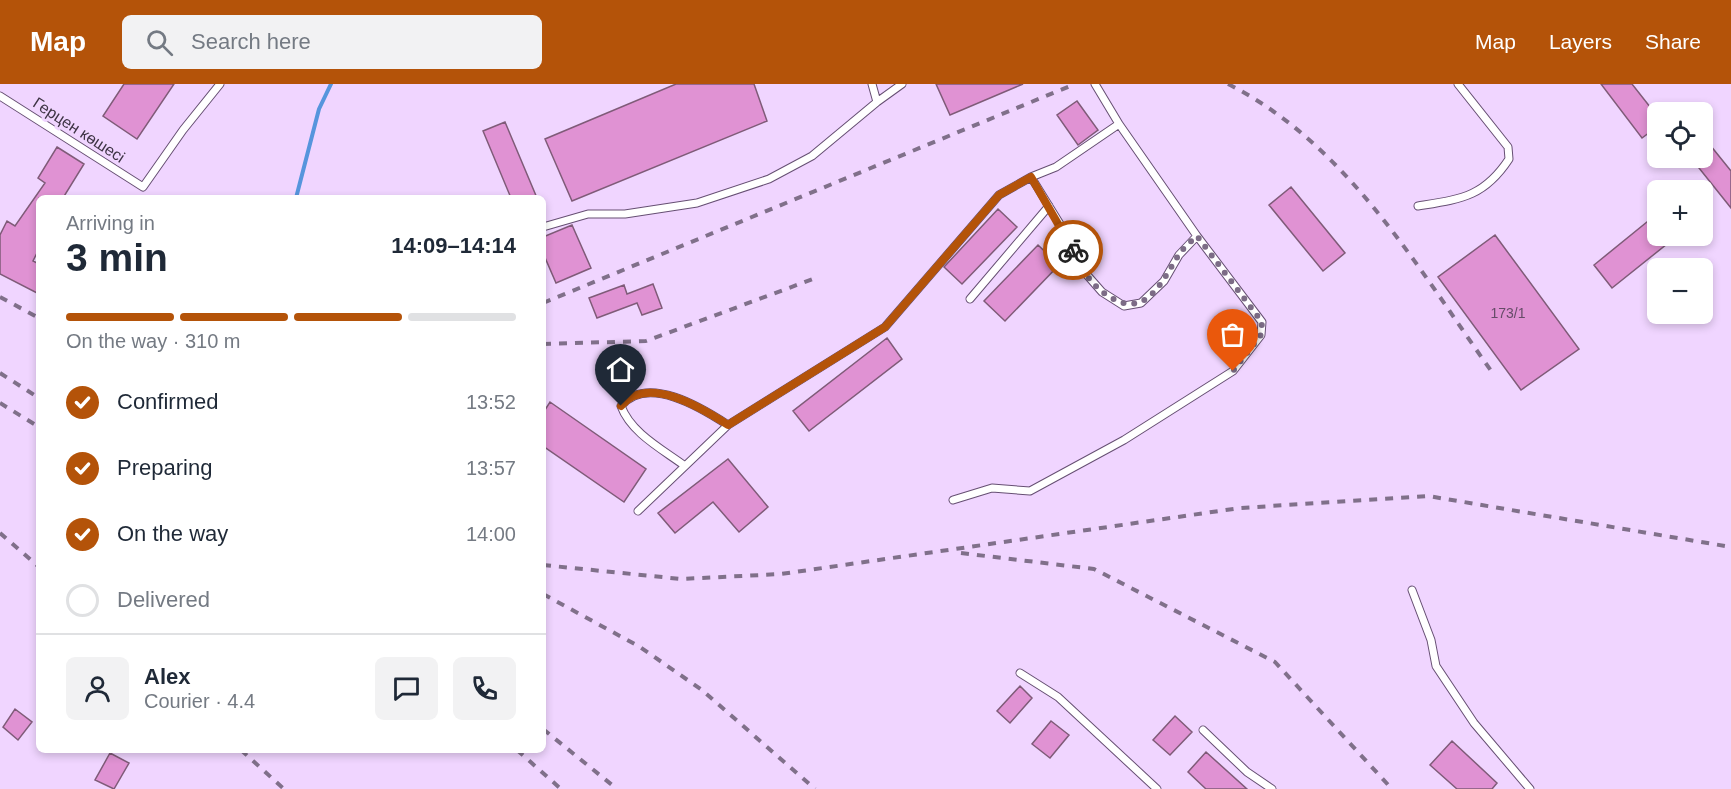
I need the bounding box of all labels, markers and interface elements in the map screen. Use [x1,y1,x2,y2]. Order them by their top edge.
search box [122,15,542,69]
text: Map [30,26,86,57]
icon: search [143,26,176,59]
text: Search here [191,29,311,54]
text: Map [1475,30,1516,53]
text: Layers [1549,30,1612,53]
text: Share [1645,30,1701,53]
street label: Герцен көшесі [30,94,128,166]
map controls [1647,102,1713,324]
button: locate [1647,102,1713,168]
button: + [1647,180,1713,246]
text: Arriving in [66,212,155,234]
courier [1043,220,1103,280]
text: 14:09–14:14 [391,233,516,258]
icon: bike [1057,234,1090,267]
text: 3 min [66,236,168,279]
button: − [1647,258,1713,324]
house number: 173/1 [1490,305,1526,321]
pin [1207,309,1258,371]
icon: bag [1216,318,1249,351]
text: On the way · 310 m [66,330,241,352]
pin [595,344,646,406]
icon: home [604,353,637,386]
icon: check [66,386,99,419]
text: Confirmed [117,389,218,414]
text: 13:52 [466,391,516,413]
icon: check [66,452,99,485]
text: Preparing [117,455,212,480]
text: 13:57 [466,457,516,479]
icon: check [66,518,99,551]
text: On the way [117,521,228,546]
text: 14:00 [466,523,516,545]
text: Delivered [117,587,210,612]
button: person [66,657,129,720]
button: chat [375,657,438,720]
button: phone [453,657,516,720]
text: Alex [144,664,190,689]
text: Courier · 4.4 [144,690,255,712]

